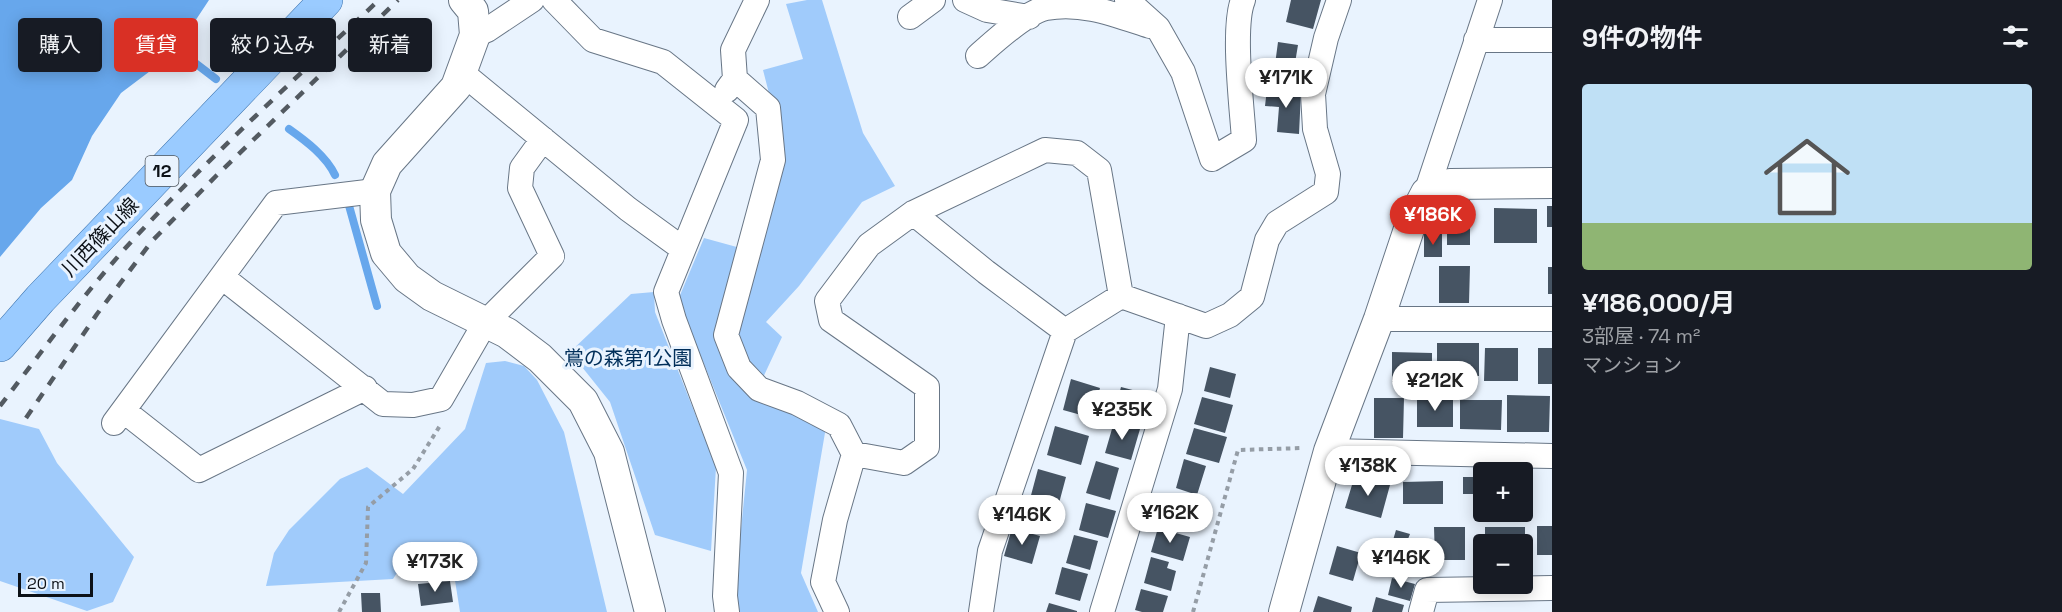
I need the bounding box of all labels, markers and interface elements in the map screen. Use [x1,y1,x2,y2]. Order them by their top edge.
chip: 購入 [18,18,102,72]
chip: 賃貸 [114,18,198,72]
chip: 絞り込み [210,18,336,72]
chip: 新着 [348,18,432,72]
icon: filters [1999,20,2032,53]
text: 9件の物件 [1582,21,1702,55]
pin: ¥171K [1244,58,1328,109]
text: ¥171K [1259,64,1313,90]
icon: home [1753,123,1861,231]
road number: 12 [146,156,178,186]
street label: 川西篠山線 [56,192,144,282]
pin: ¥186K [1391,195,1475,246]
text: ¥186K [1404,201,1462,227]
text: ¥186,000/月 [1582,286,1735,320]
text: 3部屋 · 74 m² [1582,323,1700,349]
park label: 鴬の森第1公園 [564,345,692,371]
text: マンション [1582,352,1682,378]
pin: ¥212K [1393,361,1477,412]
text: ¥212K [1406,367,1464,393]
pin: ¥235K [1080,390,1164,441]
text: ¥235K [1092,396,1152,422]
pin: ¥138K [1326,446,1410,497]
text: ¥138K [1339,452,1397,478]
map controls [1473,462,1533,594]
button: + [1473,462,1533,522]
pin: ¥162K [1128,493,1212,544]
pin: ¥146K [980,495,1064,546]
text: ¥162K [1141,499,1199,525]
text: ¥146K [992,501,1052,527]
button: − [1473,534,1533,594]
pin: ¥146K [1359,538,1443,589]
pin: ¥173K [393,542,477,593]
text: ¥146K [1371,544,1431,570]
text: ¥173K [406,548,464,574]
scale bar [18,570,93,598]
text: 20 m [27,573,65,594]

